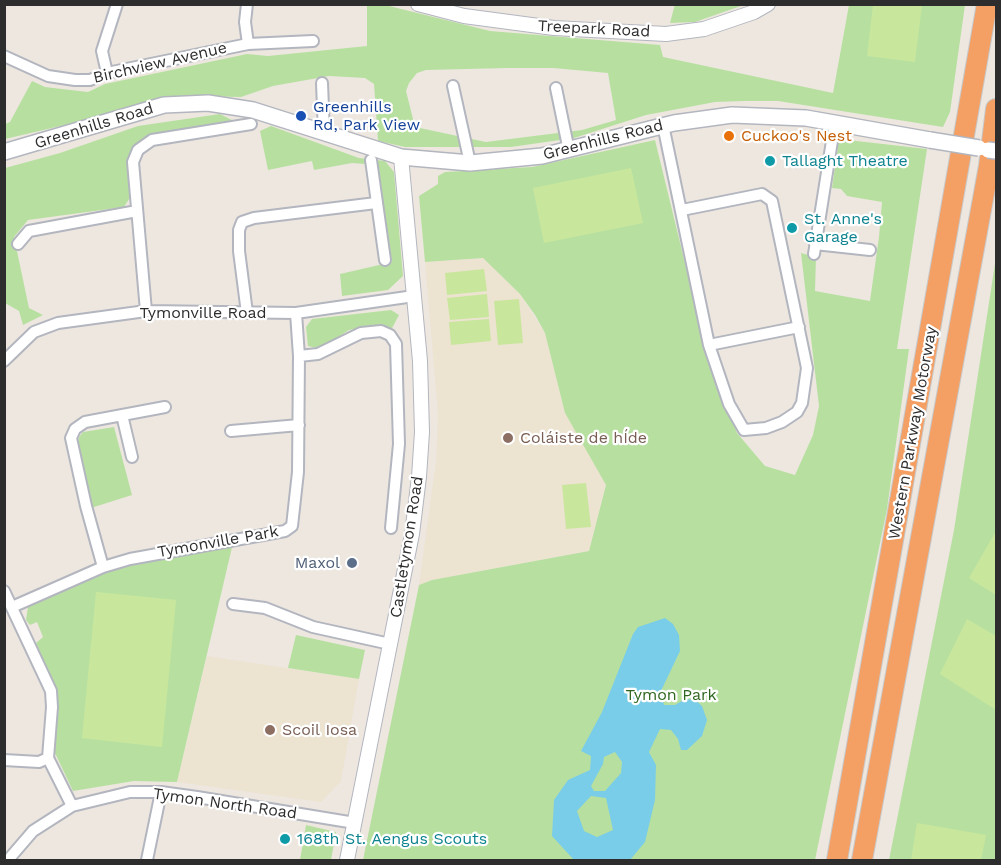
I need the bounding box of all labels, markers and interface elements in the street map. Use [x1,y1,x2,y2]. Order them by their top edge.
street label: Treepark Road [537,16,651,42]
street label: Birchview Avenue [91,38,229,88]
place label: Greenhills Rd, Park View [313,97,420,135]
street label: Greenhills Road [32,99,156,153]
marker: Greenhills Rd, Park View [294,109,308,123]
street label: Greenhills Road [541,116,665,164]
place label: Cuckoo's Nest [741,126,852,146]
marker: Cuckoo's Nest [722,129,736,143]
place label: Tallaght Theatre [782,151,908,171]
marker: Tallaght Theatre [763,154,777,168]
place label: St. Anne's Garage [804,209,882,247]
marker: St. Anne's Garage [785,221,799,235]
street label: Tymonville Road [139,303,267,323]
street label: Western Parkway Motorway [885,325,941,541]
place label: Coláiste de hÍde [520,428,647,448]
marker: Coláiste de hÍde [501,431,515,445]
street label: Castletymon Road [386,475,428,619]
street label: Tymonville Park [156,522,280,562]
place label: Maxol [295,553,340,573]
marker: Maxol [345,556,359,570]
park label: Tymon Park [625,685,717,705]
place label: Scoil Iosa [282,720,357,740]
marker: Scoil Iosa [263,723,277,737]
street label: Tymon North Road [152,784,298,824]
place label: 168th St. Aengus Scouts [297,829,487,849]
marker: 168th St. Aengus Scouts [278,832,292,846]

